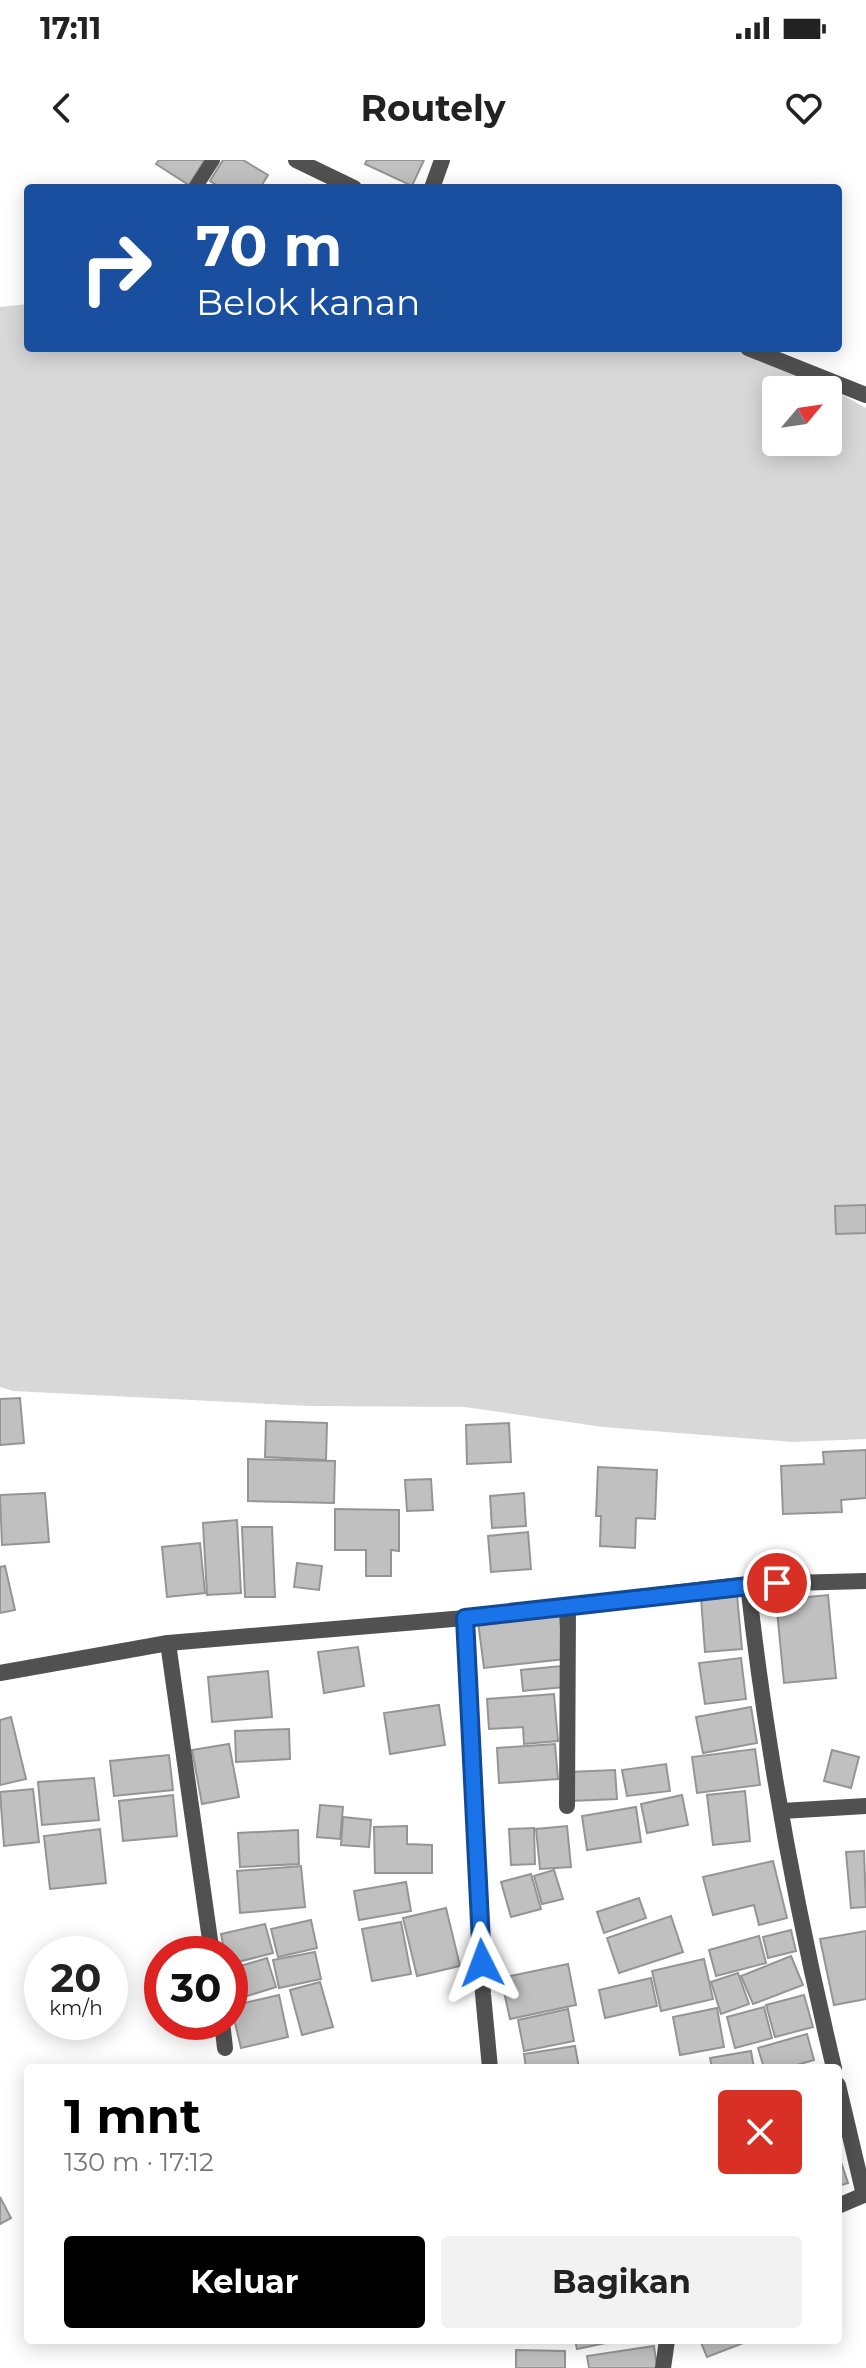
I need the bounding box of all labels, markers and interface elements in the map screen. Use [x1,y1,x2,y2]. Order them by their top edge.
text: 17:11 [40,10,101,47]
icon: back [40,86,84,130]
text: Routely [361,86,505,130]
icon: heart [782,86,826,130]
text: 70 m [196,212,342,280]
icon: right [64,216,168,320]
text: Belok kanan [196,280,420,324]
north arrow [762,376,842,456]
map controls [762,376,842,456]
pin [743,1549,811,1617]
icon: arrive [755,1561,799,1605]
position arrow [440,1921,524,2005]
speed limit sign: 30 [144,1936,248,2040]
text: 20 [51,1953,101,2002]
text: km/h [49,1996,103,2020]
text: 1 mnt [64,2087,201,2145]
button: close [718,2090,802,2174]
text: 130 m · 17:12 [64,2146,214,2178]
button: Keluar [64,2236,425,2328]
button: Bagikan [441,2236,802,2328]

